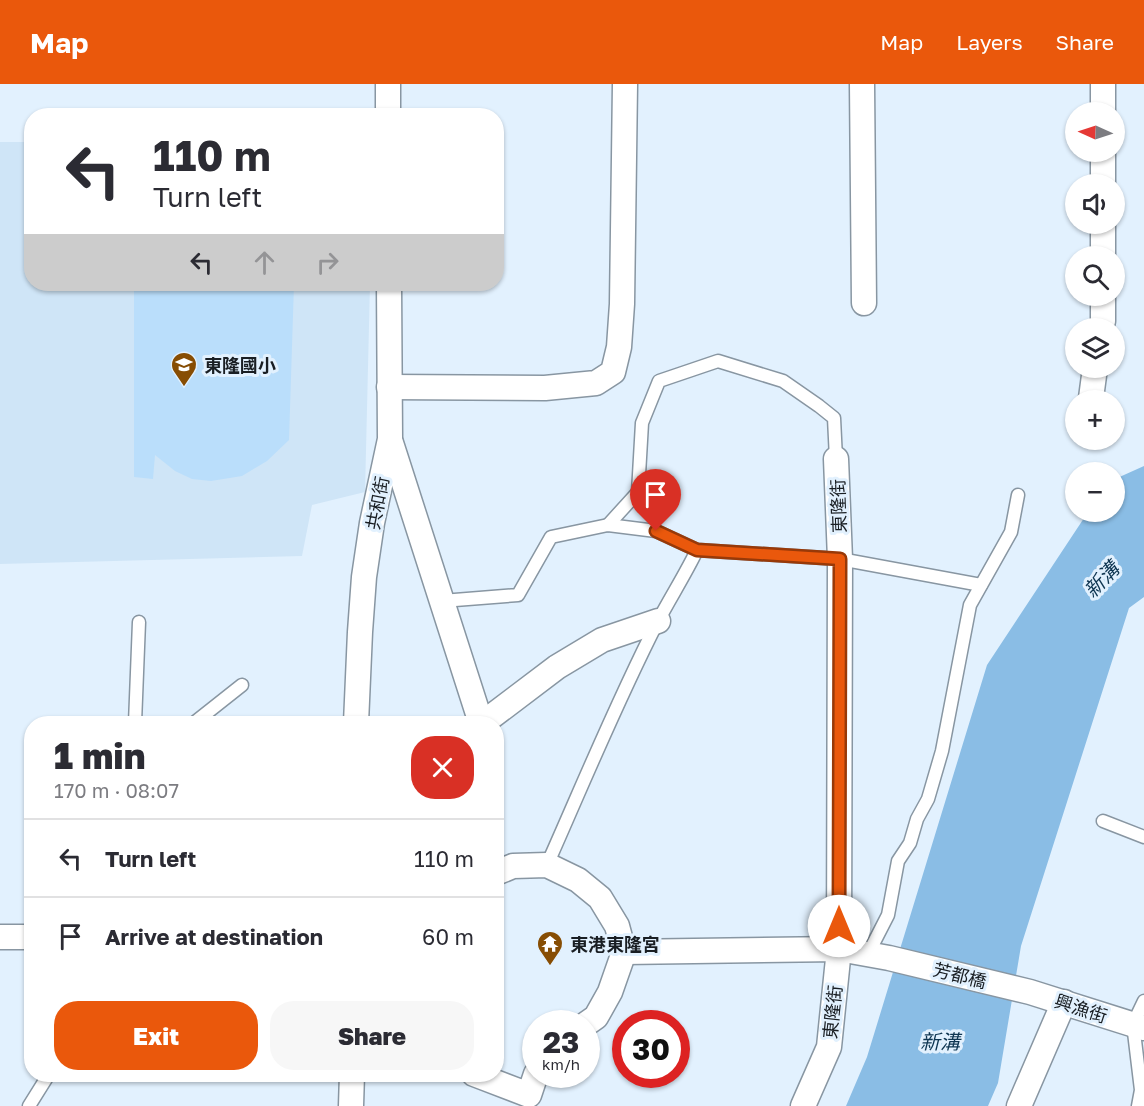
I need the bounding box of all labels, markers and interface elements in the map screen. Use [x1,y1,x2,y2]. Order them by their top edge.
text: Map [30,26,88,59]
text: Map [880,29,923,55]
text: Layers [956,29,1023,55]
text: Share [1056,29,1114,55]
north arrow [1065,102,1125,162]
map controls [1065,102,1125,522]
text: 110 m [153,130,271,180]
icon: left [54,132,132,210]
button: sound [1065,174,1125,234]
text: Turn left [153,181,262,213]
icon: left [185,246,218,279]
icon: ahead [248,246,281,279]
icon: right [311,246,344,279]
button: search [1065,246,1125,306]
button: layers [1065,318,1125,378]
school or university icon: 東隆國小 [169,350,199,388]
place label: 東隆國小 [204,354,276,376]
button: + [1065,390,1125,450]
button: − [1065,462,1125,522]
pin [630,469,681,531]
street label: 共和街 [361,474,393,532]
icon: arrive [639,478,672,511]
street label: 東隆街 [826,479,850,533]
water label: 新溝 [1078,554,1126,602]
text: 1 min [54,734,145,777]
button: close [411,736,474,799]
text: 170 m · 08:07 [54,778,179,802]
icon: left [54,842,87,875]
text: Turn left [105,845,196,872]
text: 110 m [414,845,474,872]
position arrow [807,894,871,958]
icon: arrive [54,920,87,953]
text: Arrive at destination [105,923,323,950]
text: 60 m [422,923,474,950]
temple icon: 東港東隆宮 [535,929,565,967]
place label: 東港東隆宮 [570,933,660,955]
street label: 芳都橋 [931,958,989,992]
street label: 東隆街 [818,984,846,1040]
street label: 興漁街 [1052,989,1110,1027]
button: Exit [54,1001,258,1070]
button: Share [270,1001,474,1070]
speed limit sign: 30 [612,1010,690,1088]
text: 23 [543,1024,579,1060]
water label: 新溝 [920,1029,963,1053]
text: km/h [542,1055,580,1073]

